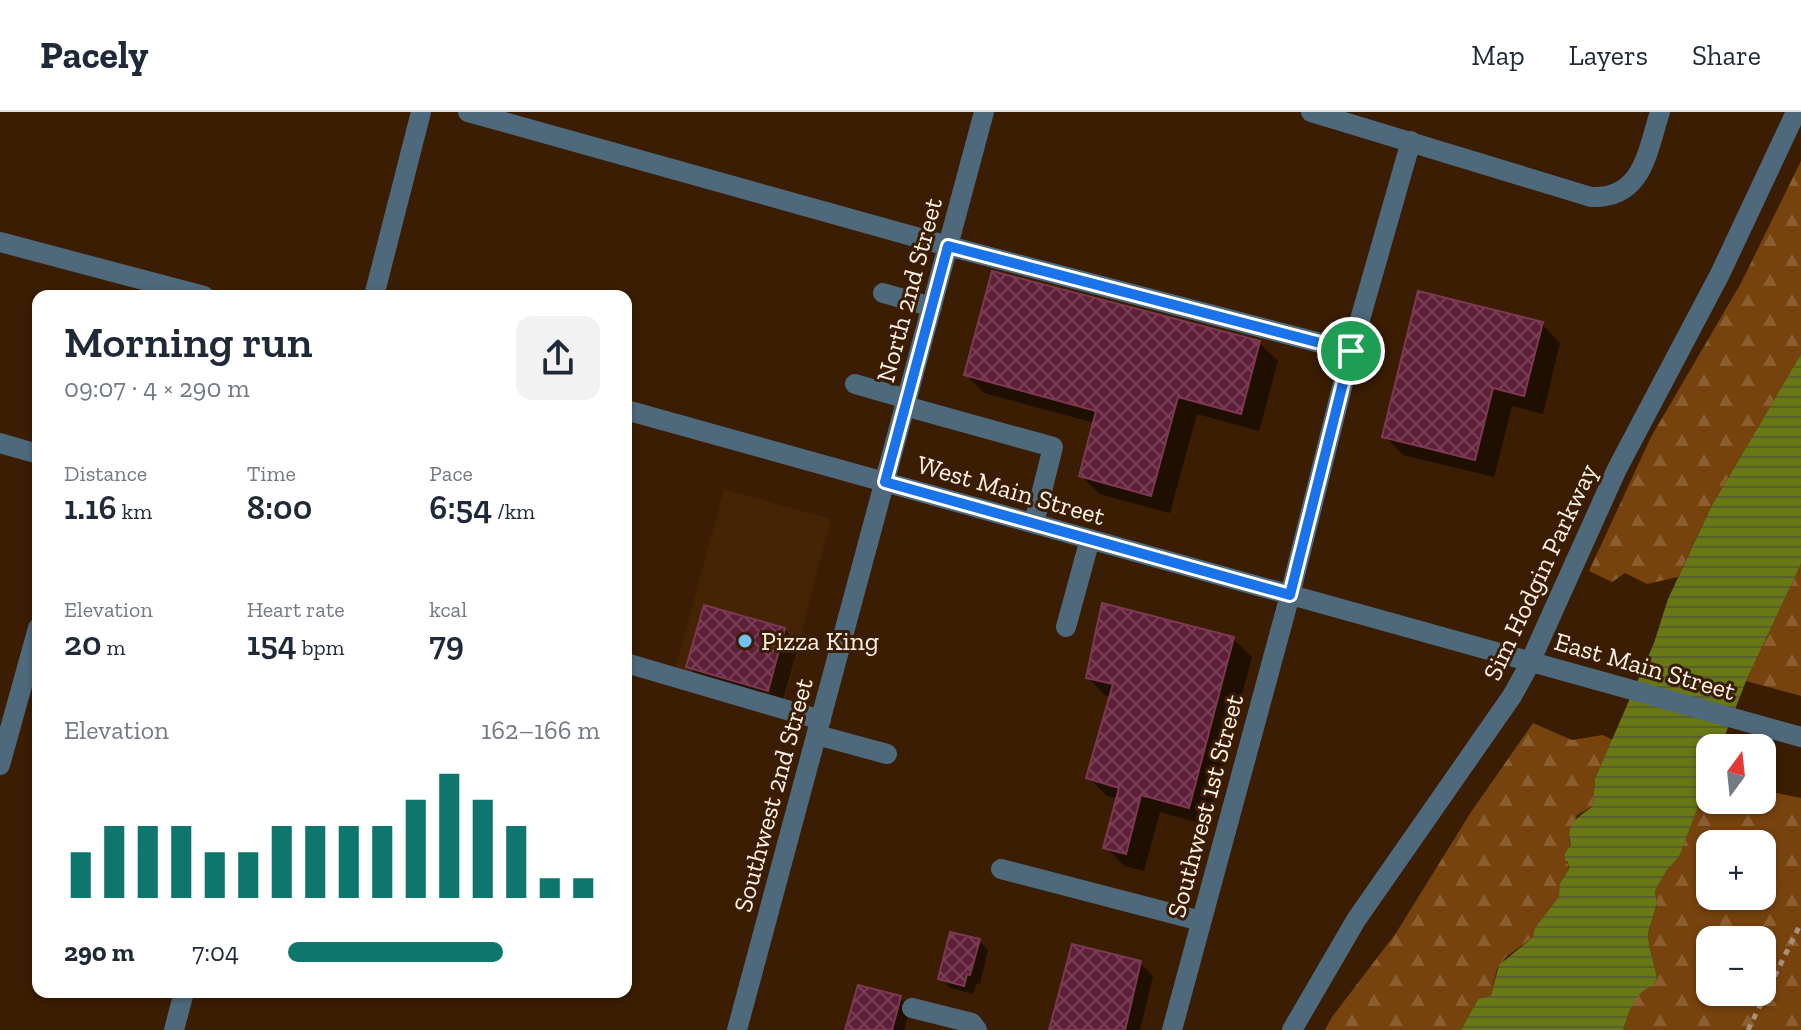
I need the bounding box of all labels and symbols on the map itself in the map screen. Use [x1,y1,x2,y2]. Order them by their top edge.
street label: North 2nd Street [869,194,949,386]
pin [1317,317,1385,385]
street label: West Main Street [913,448,1109,532]
street label: Sim Hodgin Parkway [1476,458,1605,685]
place label: Pizza King [761,625,879,657]
street label: East Main Street [1551,625,1739,707]
marker: Pizza King [736,632,754,650]
street label: Southwest 2nd Street [726,674,820,916]
street label: Southwest 1st Street [1160,691,1250,921]
north arrow [1696,734,1776,814]

